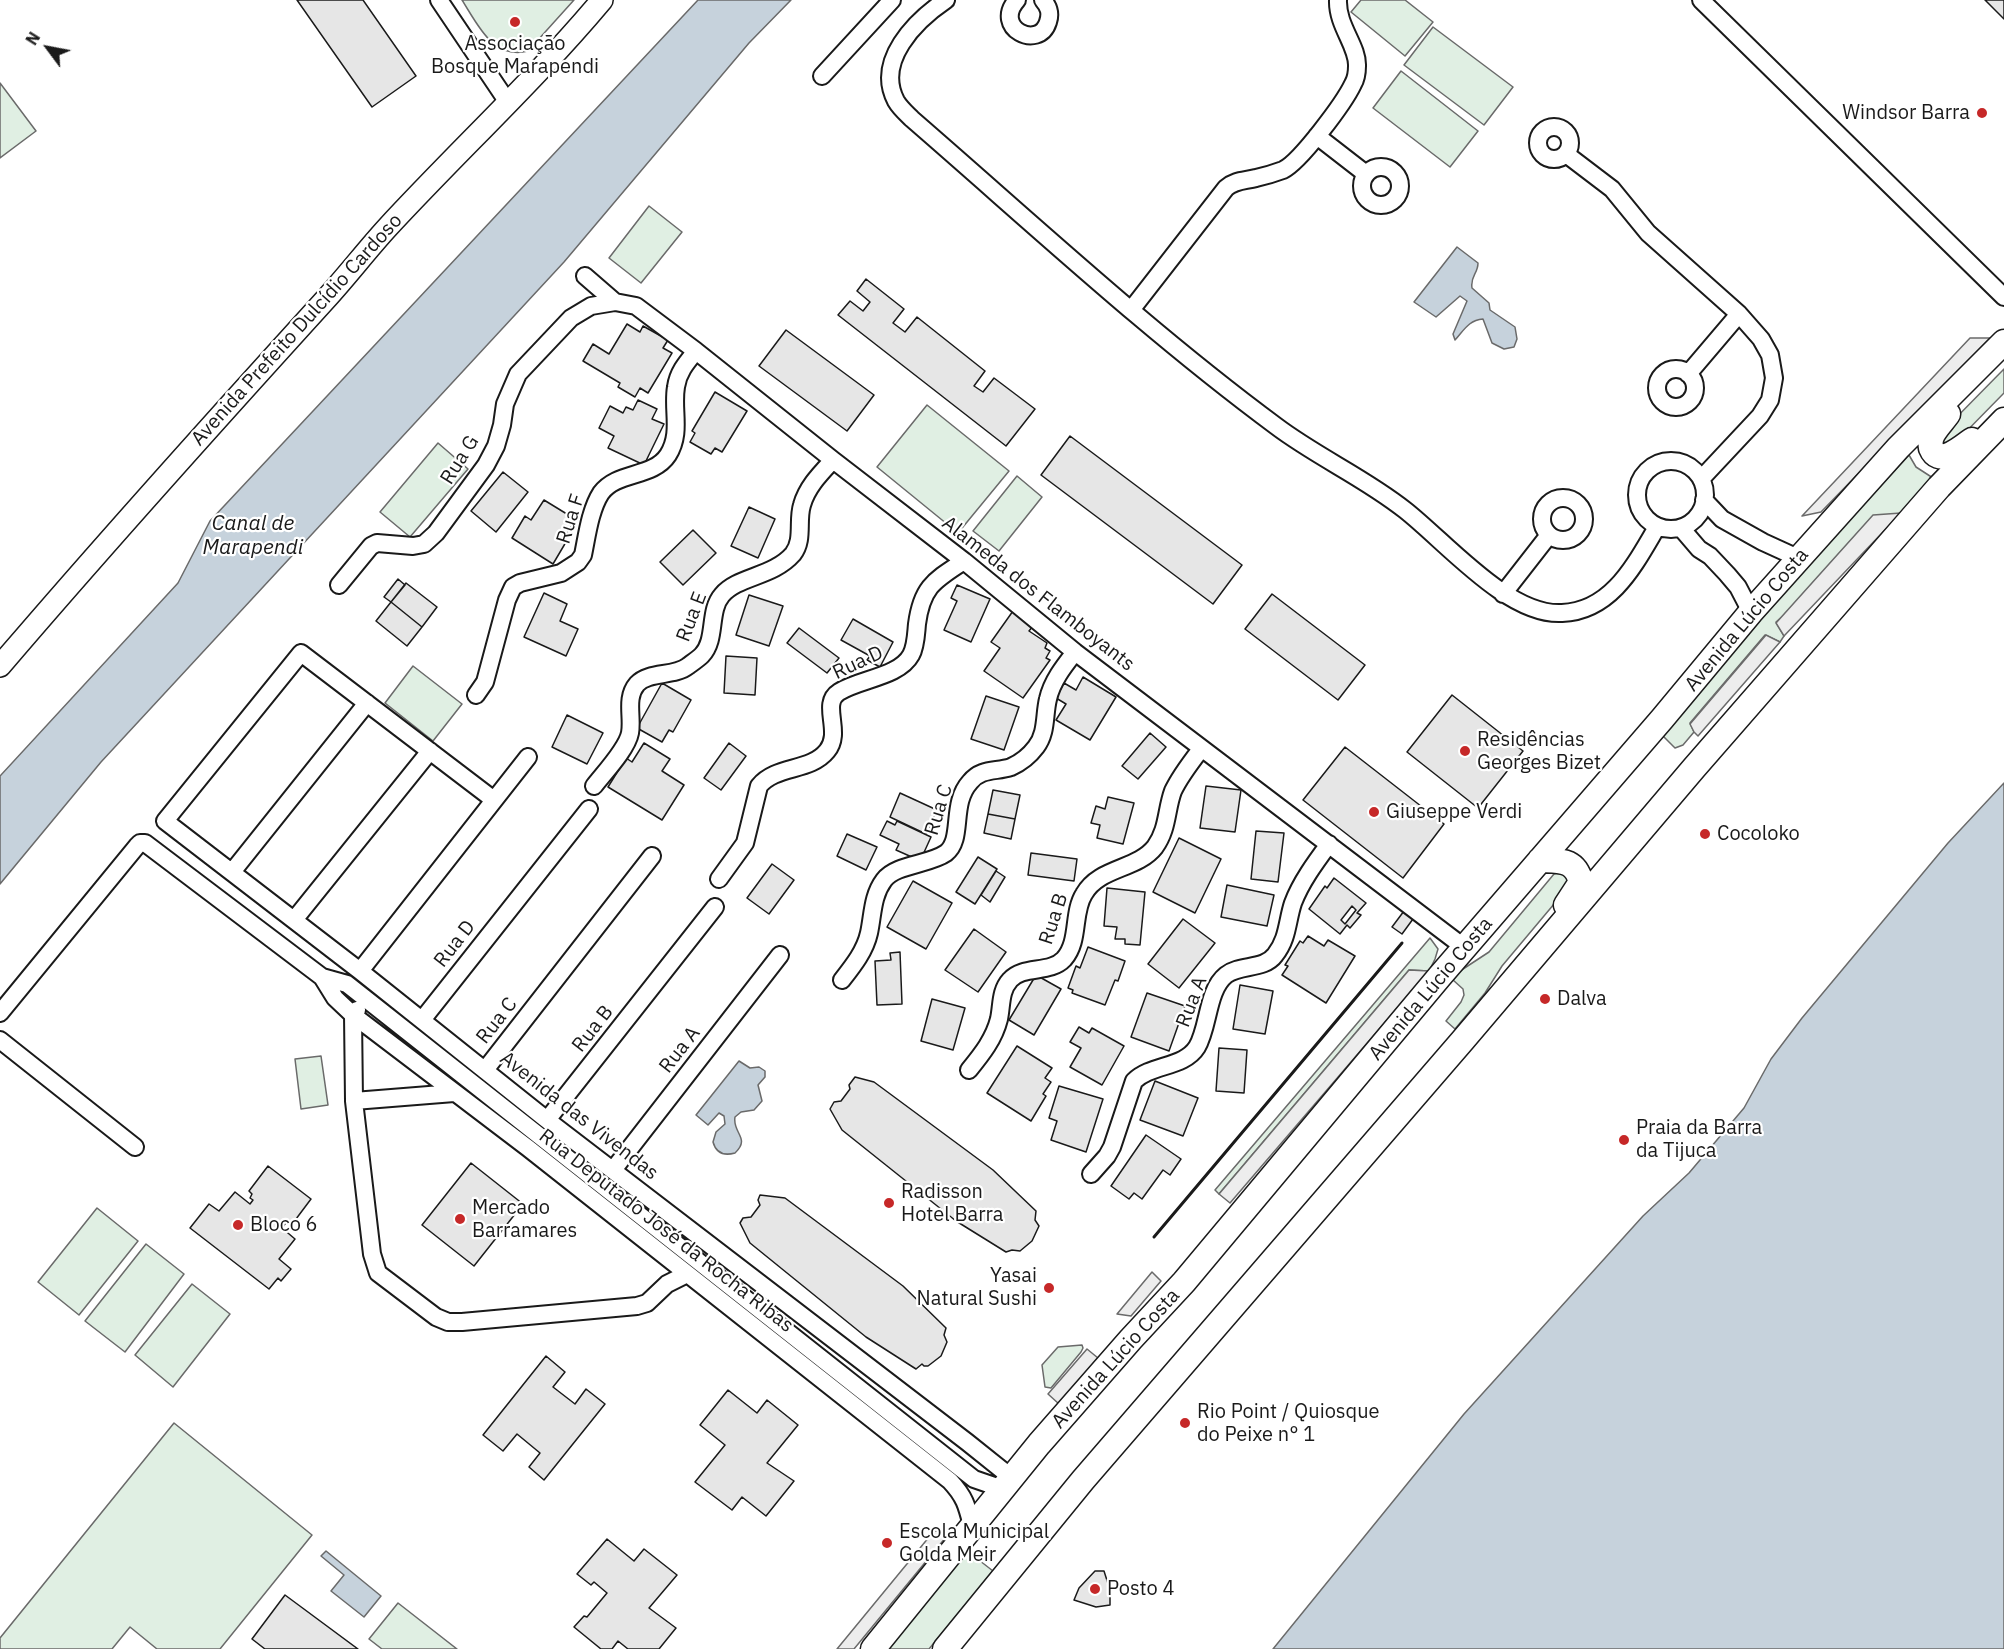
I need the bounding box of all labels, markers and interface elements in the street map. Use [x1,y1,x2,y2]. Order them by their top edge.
marker: Associação Bosque Marapendi [508,15,522,29]
north arrow [18,18,78,78]
text: N [21,28,44,49]
place label: Associação Bosque Marapendi [431,32,599,79]
place label: Windsor Barra [1842,101,1970,125]
marker: Windsor Barra [1975,106,1989,120]
street label: Avenida Prefeito Dulcídio Cardoso [186,209,408,451]
street label: Rua G [436,431,484,489]
street label: Rua F [552,491,590,547]
water label: Canal de Marapendi [203,511,303,561]
street label: Alameda dos Flamboyants [937,511,1139,677]
street label: Avenida Lúcio Costa [1680,544,1814,696]
street label: Rua E [672,589,712,645]
street label: Rua D [829,641,887,685]
place label: Residências Georges Bizet [1477,728,1601,775]
marker: Residências Georges Bizet [1458,744,1472,758]
street label: Rua C [920,782,958,838]
place label: Giuseppe Verdi [1386,800,1522,824]
marker: Giuseppe Verdi [1367,805,1381,819]
place label: Cocoloko [1717,822,1800,846]
marker: Cocoloko [1698,827,1712,841]
street label: Rua B [1034,890,1074,948]
street label: Avenida Lúcio Costa [1364,913,1498,1065]
street label: Rua D [429,916,481,972]
street label: Rua A [1171,973,1213,1031]
place label: Dalva [1557,987,1607,1011]
marker: Dalva [1538,992,1552,1006]
street label: Rua C [472,993,522,1049]
street label: Rua B [567,1001,619,1057]
street label: Rua A [654,1022,706,1078]
street label: Avenida das Vivendas [495,1047,663,1185]
place label: Praia da Barra da Tijuca [1636,1116,1762,1163]
street label: Rua Deputado José da Rocha Ribas [534,1124,798,1338]
marker: Praia da Barra da Tijuca [1617,1133,1631,1147]
place label: Radisson Hotel Barra [901,1180,1003,1227]
place label: Mercado Barramares [472,1196,577,1243]
marker: Radisson Hotel Barra [882,1196,896,1210]
marker: Mercado Barramares [453,1212,467,1226]
place label: Bloco 6 [250,1213,318,1237]
marker: Bloco 6 [231,1218,245,1232]
place label: Yasai Natural Sushi [917,1264,1037,1311]
marker: Yasai Natural Sushi [1042,1281,1056,1295]
street label: Avenida Lúcio Costa [1047,1284,1185,1434]
place label: Rio Point / Quiosque do Peixe n° 1 [1197,1400,1380,1447]
marker: Rio Point / Quiosque do Peixe n° 1 [1178,1416,1192,1430]
place label: Escola Municipal Golda Meir [899,1520,1049,1567]
marker: Escola Municipal Golda Meir [880,1536,894,1550]
place label: Posto 4 [1107,1577,1174,1601]
marker: Posto 4 [1088,1582,1102,1596]

